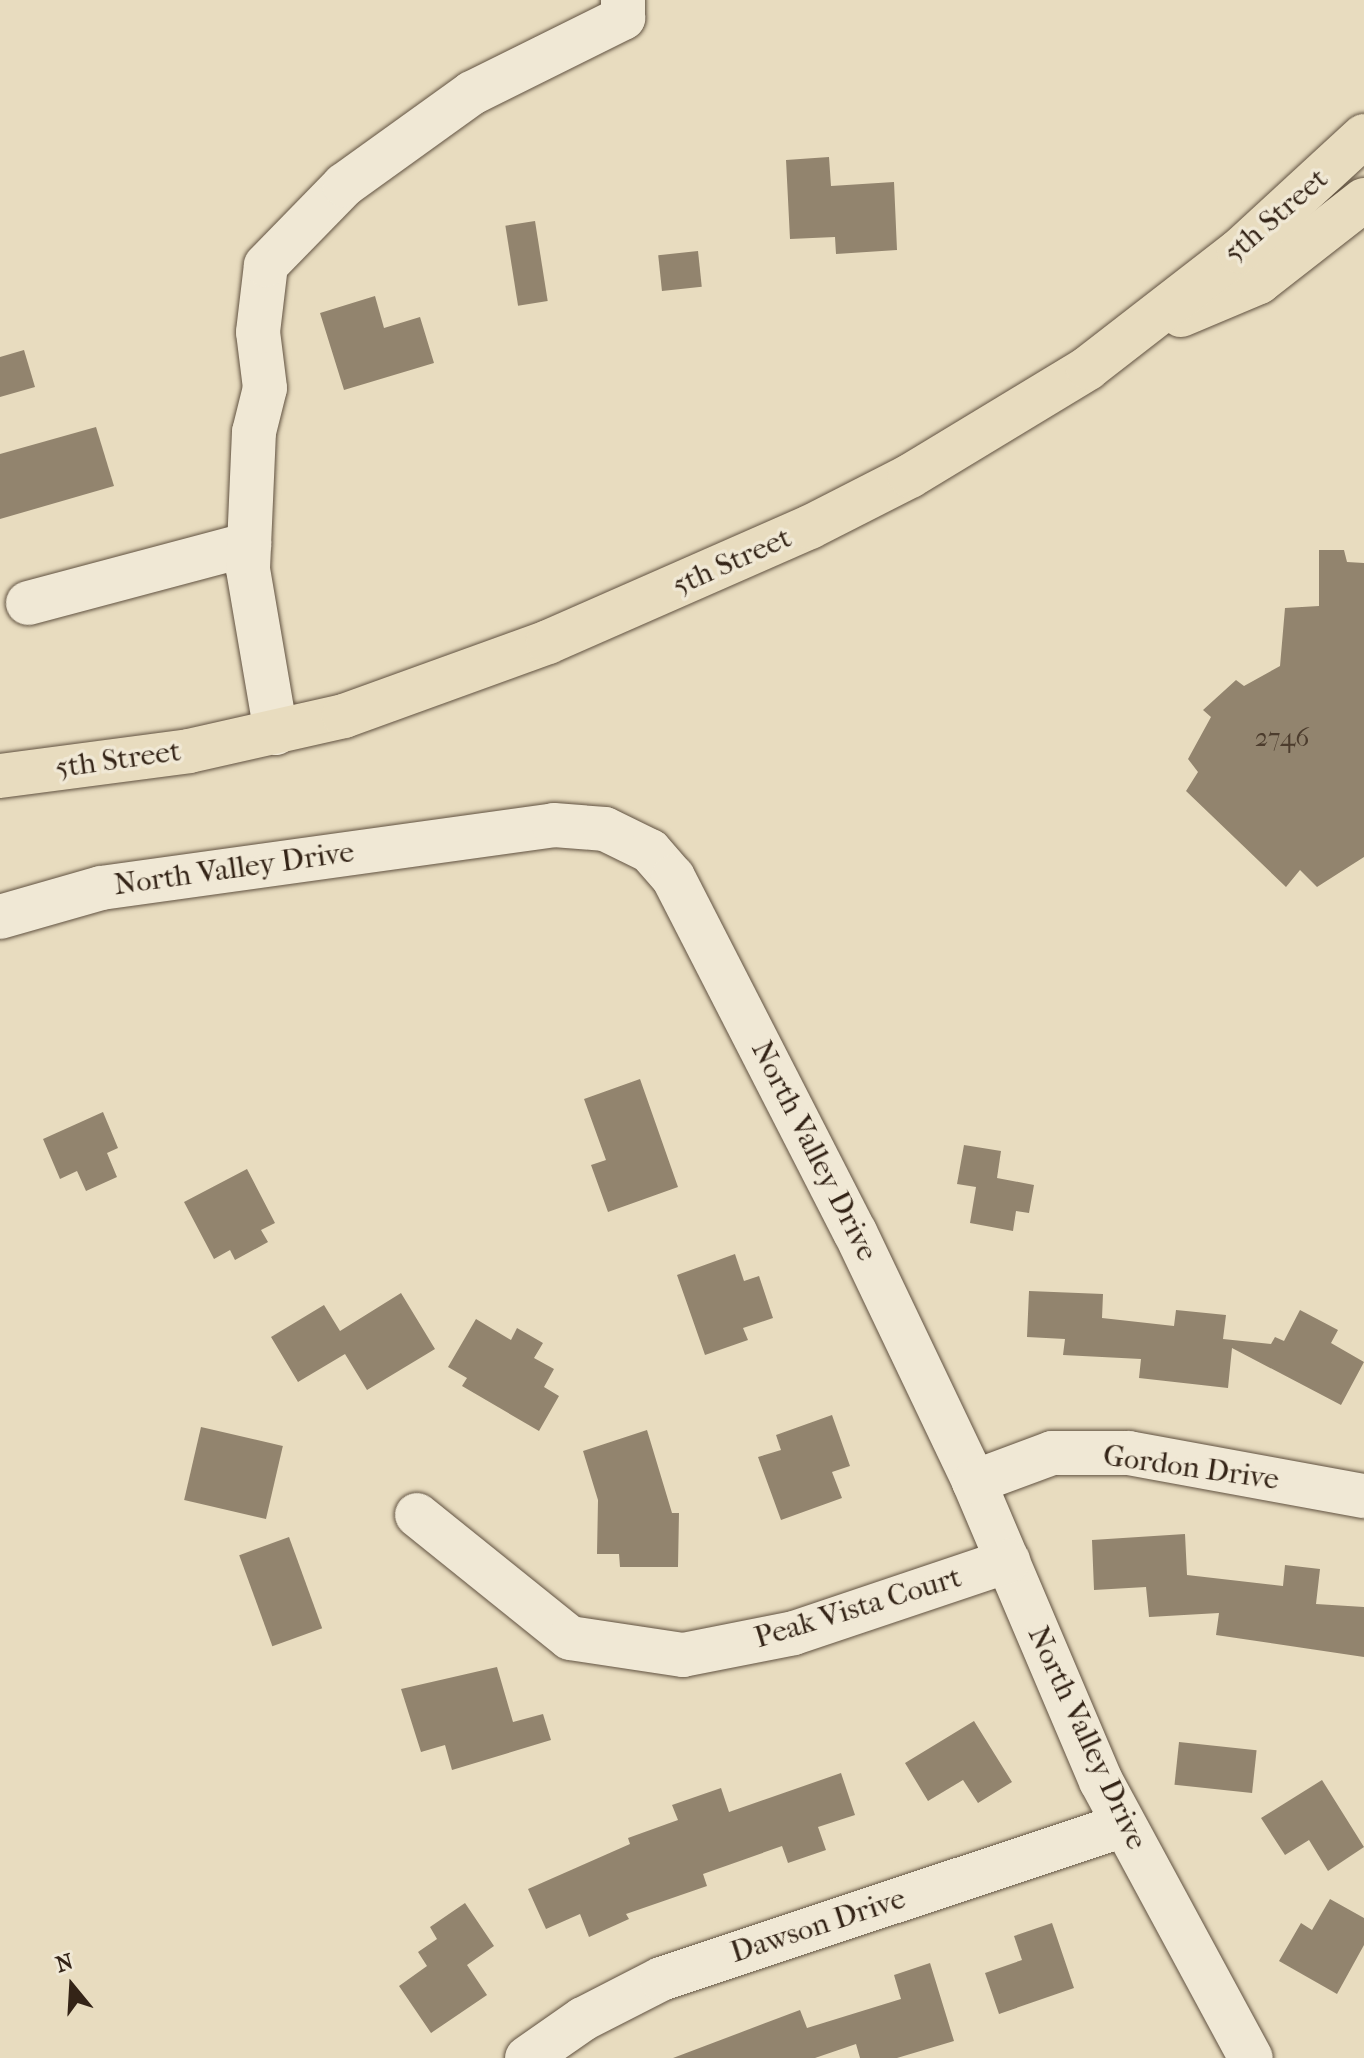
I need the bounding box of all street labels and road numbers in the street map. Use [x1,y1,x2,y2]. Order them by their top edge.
street label: 5th Street [1217,161,1335,271]
street label: 5th Street [667,520,797,604]
street label: 5th Street [53,733,183,787]
street label: North Valley Drive [112,834,356,904]
street label: North Valley Drive [743,1035,885,1267]
street label: Gordon Drive [1101,1438,1281,1498]
street label: Peak Vista Court [750,1559,966,1657]
street label: North Valley Drive [1020,1621,1154,1855]
street label: Dawson Drive [726,1881,910,1971]

